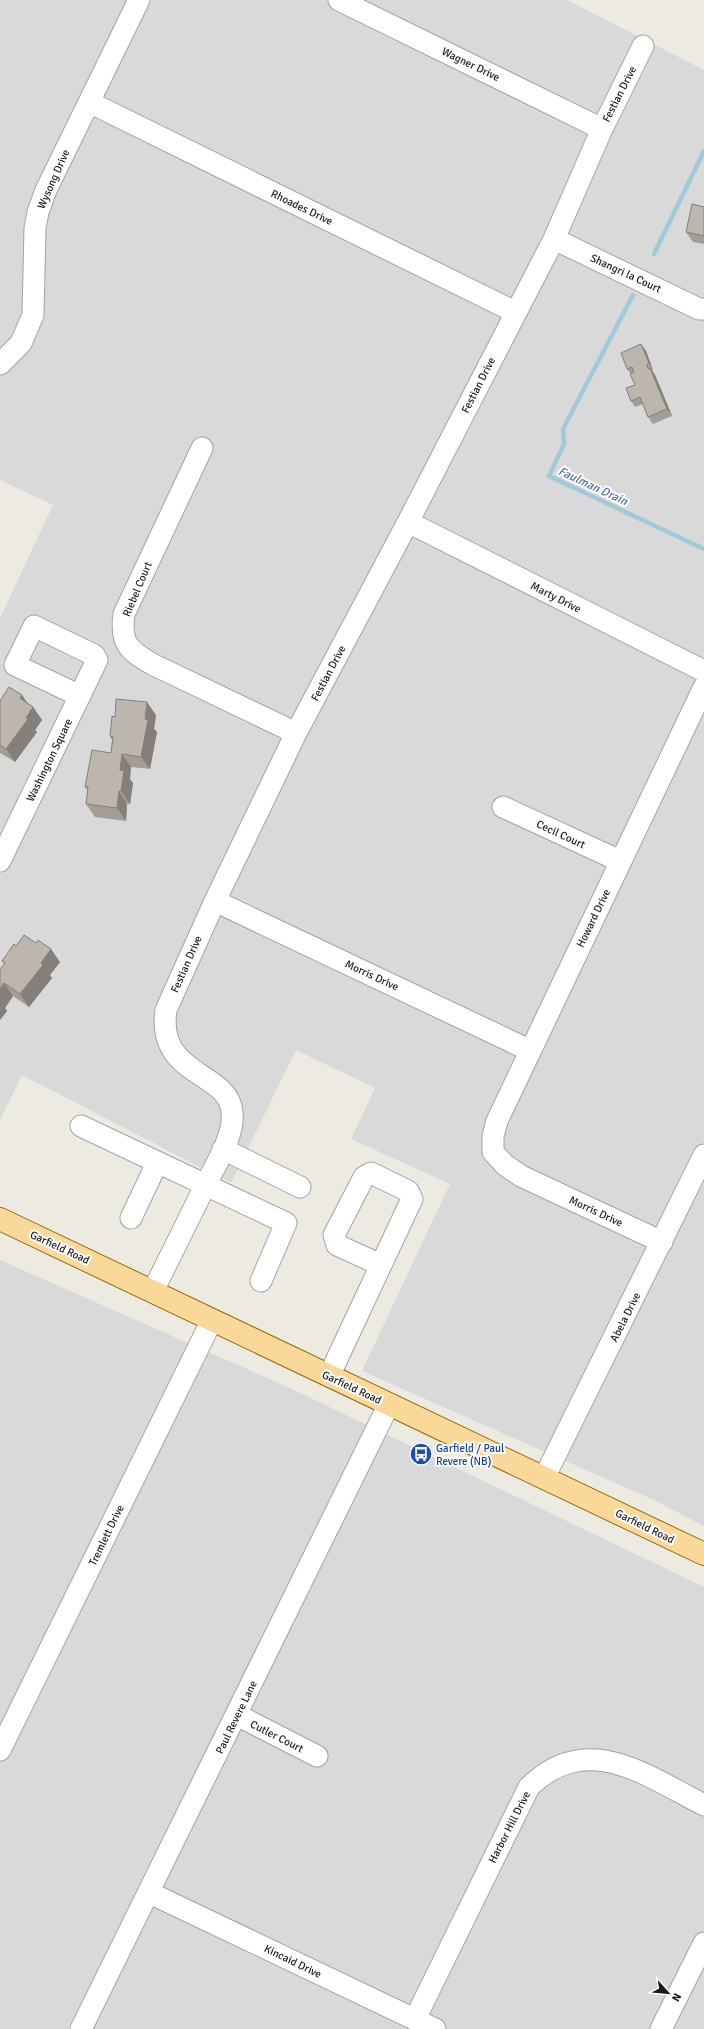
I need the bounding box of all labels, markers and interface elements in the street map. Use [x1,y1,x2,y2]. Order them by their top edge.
street label: Wagner Drive [440,45,502,84]
street label: Festian Drive [600,64,639,124]
street label: Wysong Drive [35,147,72,211]
street label: Rhoades Drive [269,187,335,228]
street label: Shangri la Court [588,251,663,296]
street label: Festian Drive [459,355,498,415]
water label: Faulman Drain [556,464,630,509]
street label: Riebel Court [120,560,155,619]
street label: Marty Drive [528,579,583,616]
street label: Festian Drive [308,643,349,703]
street label: Washington Square [24,717,75,804]
street label: Cecil Court [534,817,587,851]
street label: Howard Drive [574,887,613,949]
street label: Festian Drive [168,934,205,995]
street label: Morris Drive [343,957,401,994]
street label: Morris Drive [567,1193,625,1230]
street label: Garfield Road [28,1228,92,1267]
street label: Abela Drive [607,1290,643,1344]
street label: Garfield Road [320,1368,384,1407]
bus stop icon: Garfield / Paul Revere (NB) [408,1441,434,1467]
place label: Garfield / Paul Revere (NB) [436,1442,504,1468]
street label: Tremlett Drive [86,1503,127,1568]
street label: Garfield Road [613,1507,676,1546]
street label: Paul Revere Lane [213,1678,260,1756]
street label: Cutler Court [248,1717,306,1755]
street label: Harbor Hill Drive [486,1789,533,1865]
street label: Kincaid Drive [262,1942,324,1981]
north arrow [648,1973,688,2013]
text: N [669,1991,684,2004]

